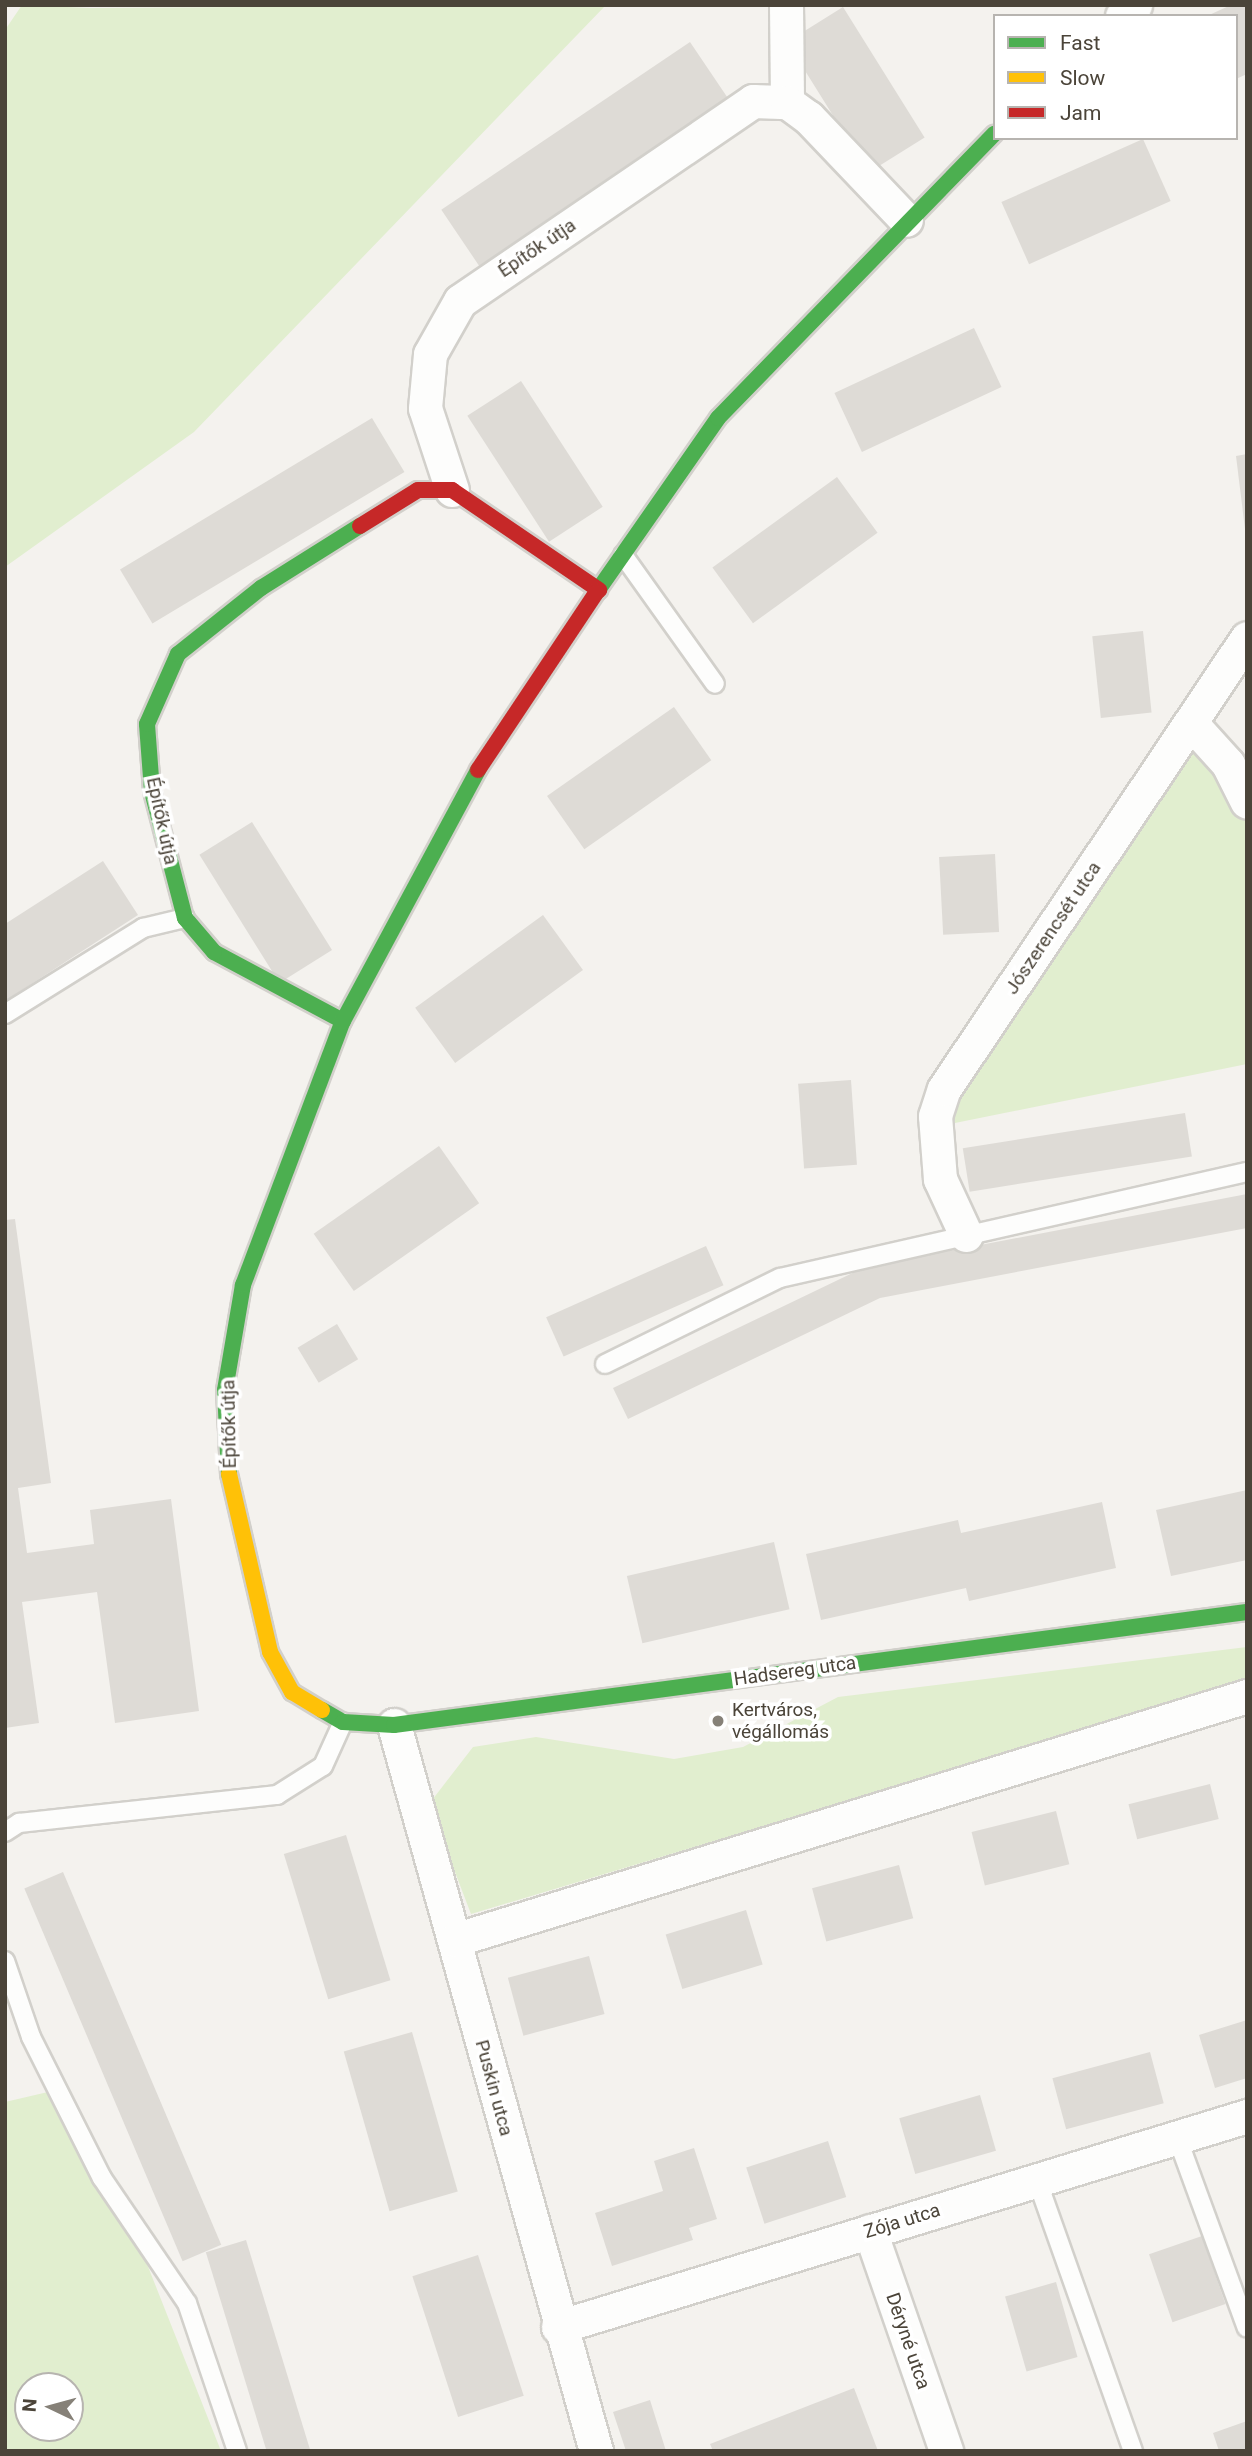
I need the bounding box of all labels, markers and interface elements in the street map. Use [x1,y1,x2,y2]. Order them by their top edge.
legend [993,14,1238,140]
text: Fast [1060,31,1100,55]
text: Slow [1060,66,1105,90]
text: Jam [1060,101,1101,125]
street label: Építők útja [494,214,580,282]
street label: Építők útja [142,775,182,867]
street label: Jószerencsét utca [1000,857,1106,999]
street label: Építők útja [217,1379,241,1469]
street label: Hadsereg utca [732,1651,858,1691]
place label: Kertváros, végállomás [732,1699,829,1743]
marker: Kertváros, végállomás [710,1713,726,1729]
street label: Puskin utca [470,2037,518,2139]
street label: Zója utca [861,2199,943,2243]
street label: Déryné utca [881,2290,935,2392]
north arrow [14,2372,84,2442]
text: N [18,2398,42,2413]

